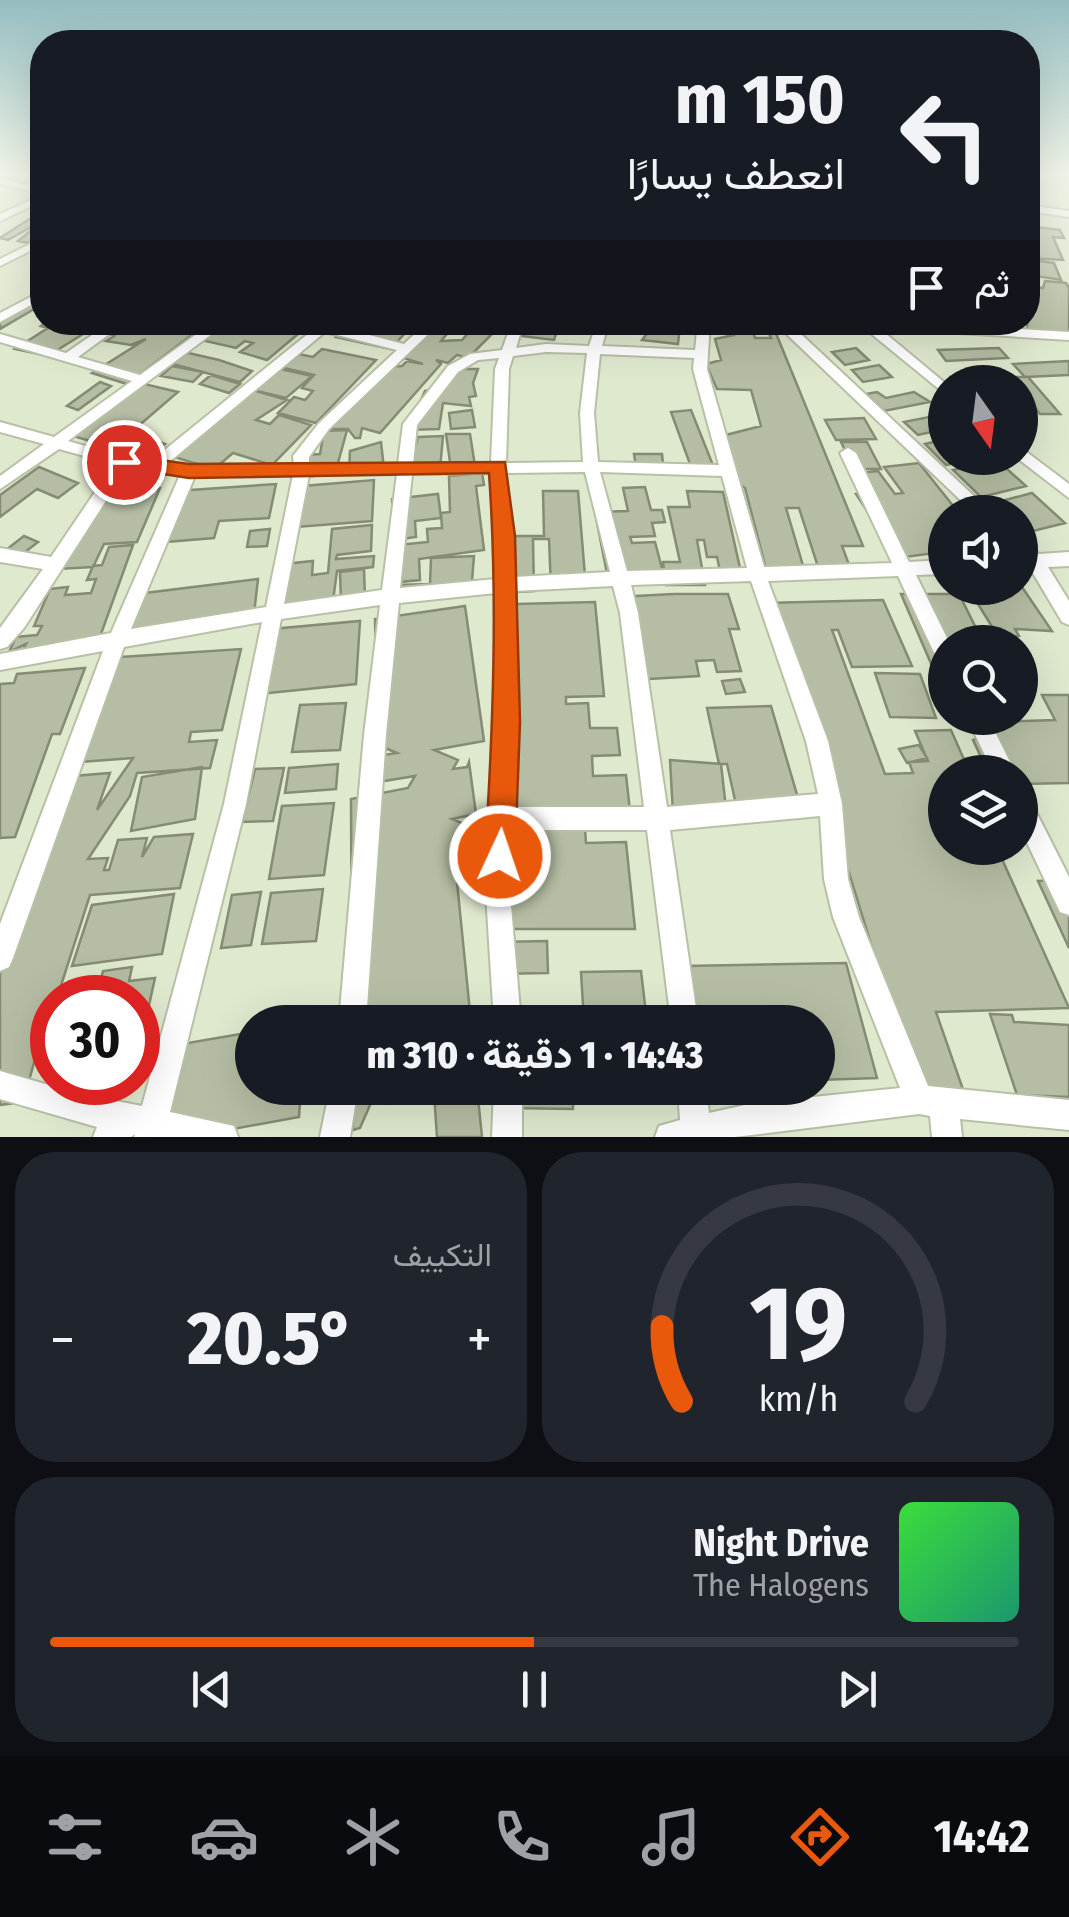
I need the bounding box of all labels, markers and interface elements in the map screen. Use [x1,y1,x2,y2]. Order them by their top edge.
text: 150 m [675,58,845,142]
icon: left [880,70,1010,200]
text: انعطف يسارًا [627,147,845,201]
icon: arrive [899,260,954,315]
text: ثم [974,261,1010,307]
north arrow [928,365,1038,475]
map controls [928,365,1038,865]
pin [82,420,167,505]
icon: arrive [97,435,152,490]
button: sound [928,495,1038,605]
button: search [928,625,1038,735]
button: layers [928,755,1038,865]
position arrow [448,804,552,908]
speed limit sign: 30 [30,975,160,1105]
text: 14:43 · 1 دقيقة · 310 m [367,1032,703,1078]
text: التكييف [393,1236,492,1274]
text: 19 [749,1262,847,1387]
text: 20.5° [188,1294,354,1384]
text: − [50,1307,75,1373]
text: + [467,1307,492,1373]
text: km/h [758,1378,838,1420]
text: Night Drive [693,1520,869,1566]
text: The Halogens [693,1566,869,1604]
icon: previous [184,1662,239,1717]
icon: pause [507,1662,562,1717]
icon: next [830,1662,885,1717]
icon: filters [40,1802,110,1872]
icon: car [189,1802,259,1872]
icon: climate [338,1802,408,1872]
icon: phone [487,1802,557,1872]
icon: music [636,1802,706,1872]
icon: directions [785,1802,855,1872]
text: 14:42 [934,1810,1029,1864]

